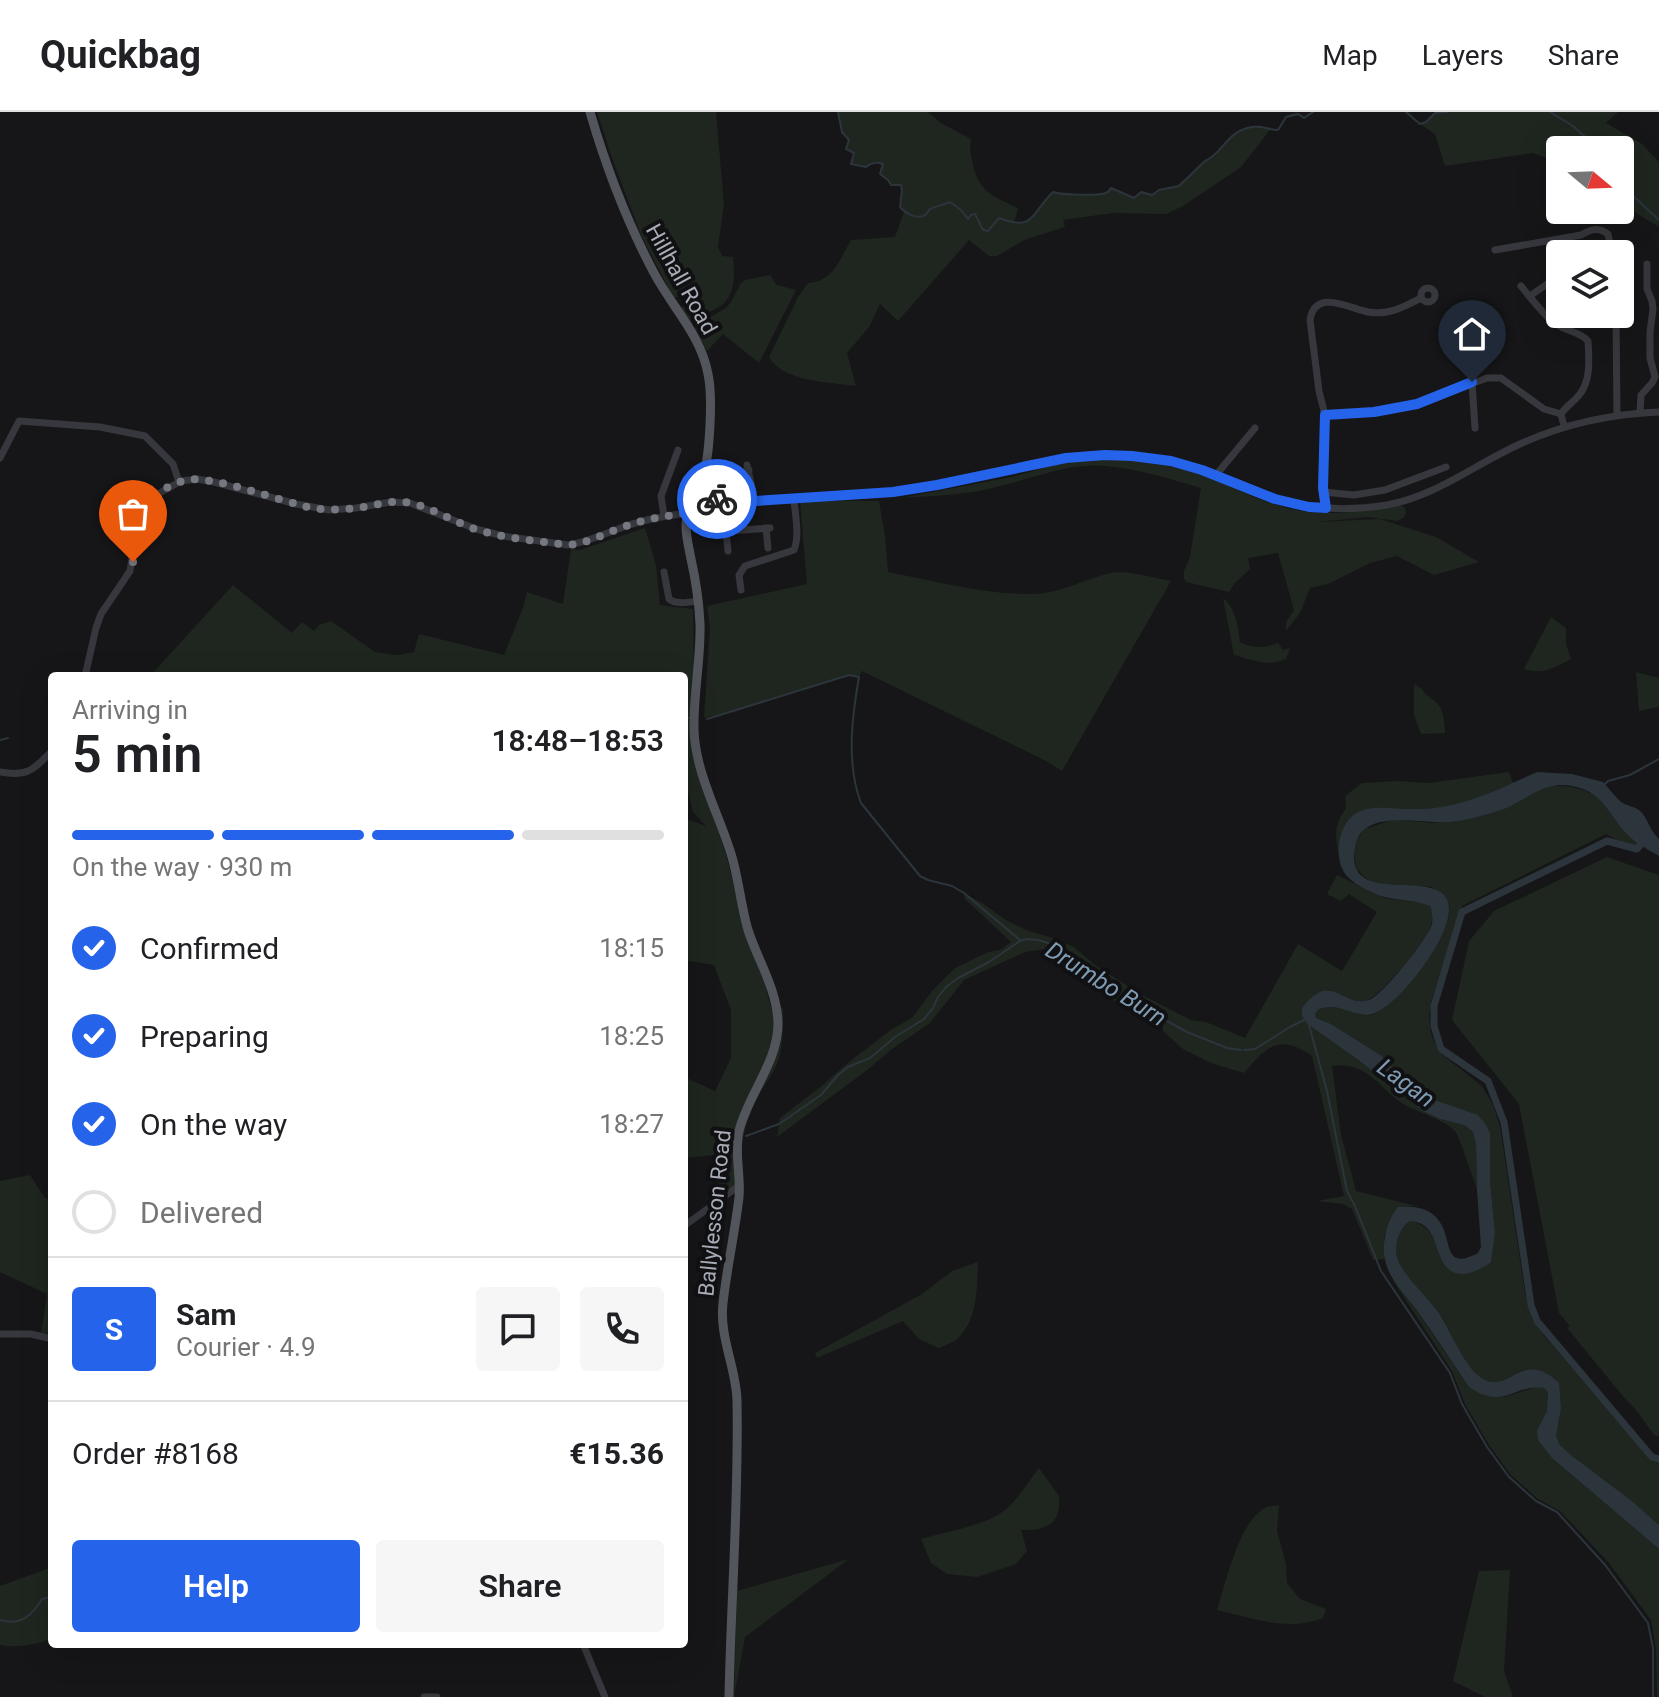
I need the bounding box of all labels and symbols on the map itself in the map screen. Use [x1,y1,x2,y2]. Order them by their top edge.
north arrow [1546,136,1634,224]
street label: Hillhall Road [641,220,722,339]
pin [1438,300,1506,382]
courier [677,459,757,539]
pin [99,480,167,562]
water label: Drumbo Burn [1041,936,1171,1032]
water label: Lagan [1372,1053,1440,1113]
street label: Ballylesson Road [693,1129,736,1297]

